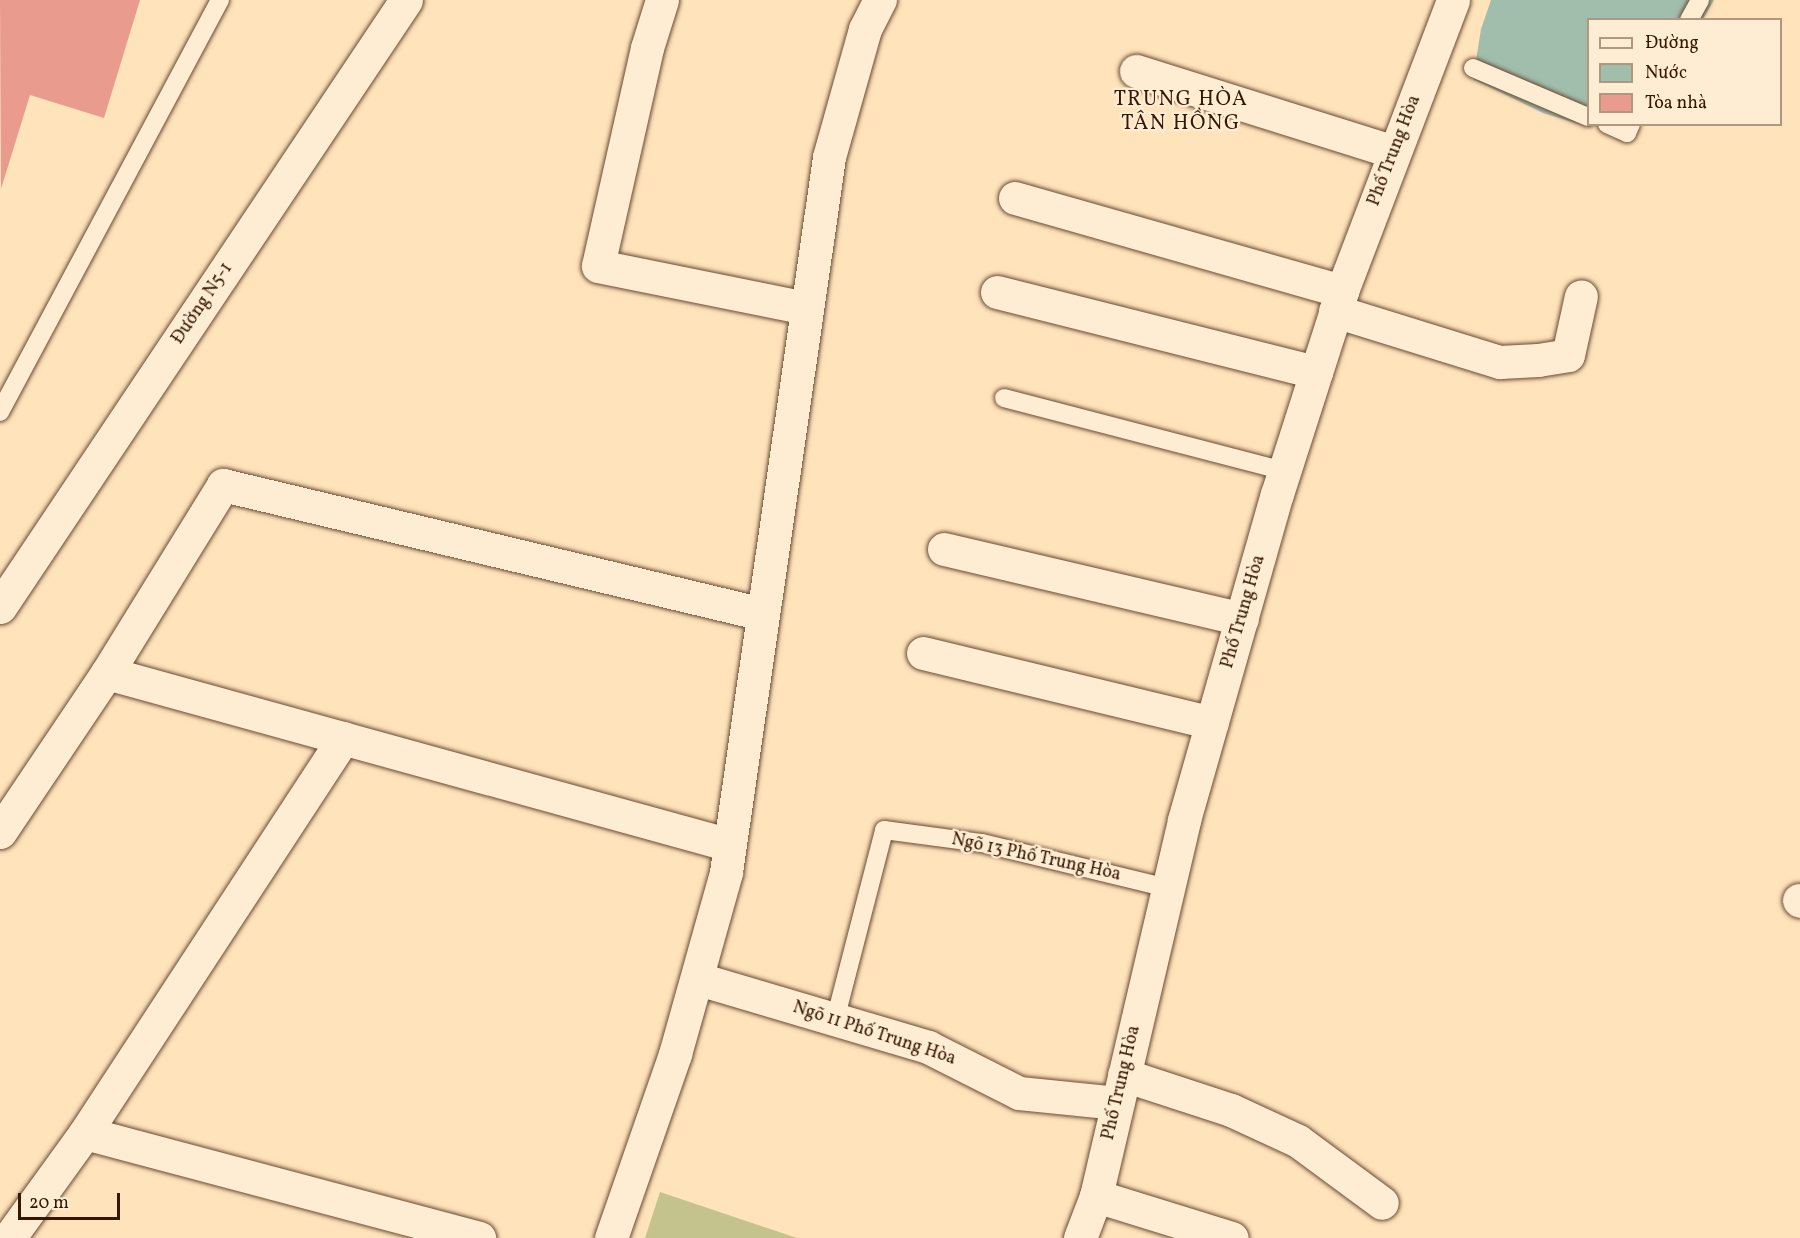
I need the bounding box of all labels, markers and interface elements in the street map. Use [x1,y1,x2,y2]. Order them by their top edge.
legend [1587,18,1782,126]
text: Đường [1645,31,1699,56]
text: Nước [1645,61,1687,86]
district label: TRUNG HÒA TÂN HỒNG [1114,87,1248,137]
text: Tòa nhà [1645,91,1707,116]
street label: Phố Trung Hòa [1364,92,1426,210]
street label: Đường N5-1 [168,259,238,349]
street label: Phố Trung Hòa [1217,553,1271,671]
street label: Ngõ 13 Phố Trung Hòa [949,829,1123,887]
street label: Ngõ 11 Phố Trung Hòa [789,997,959,1071]
street label: Phố Trung Hòa [1098,1023,1146,1143]
scale bar [21,1181,123,1219]
text: 20 m [29,1191,69,1216]

